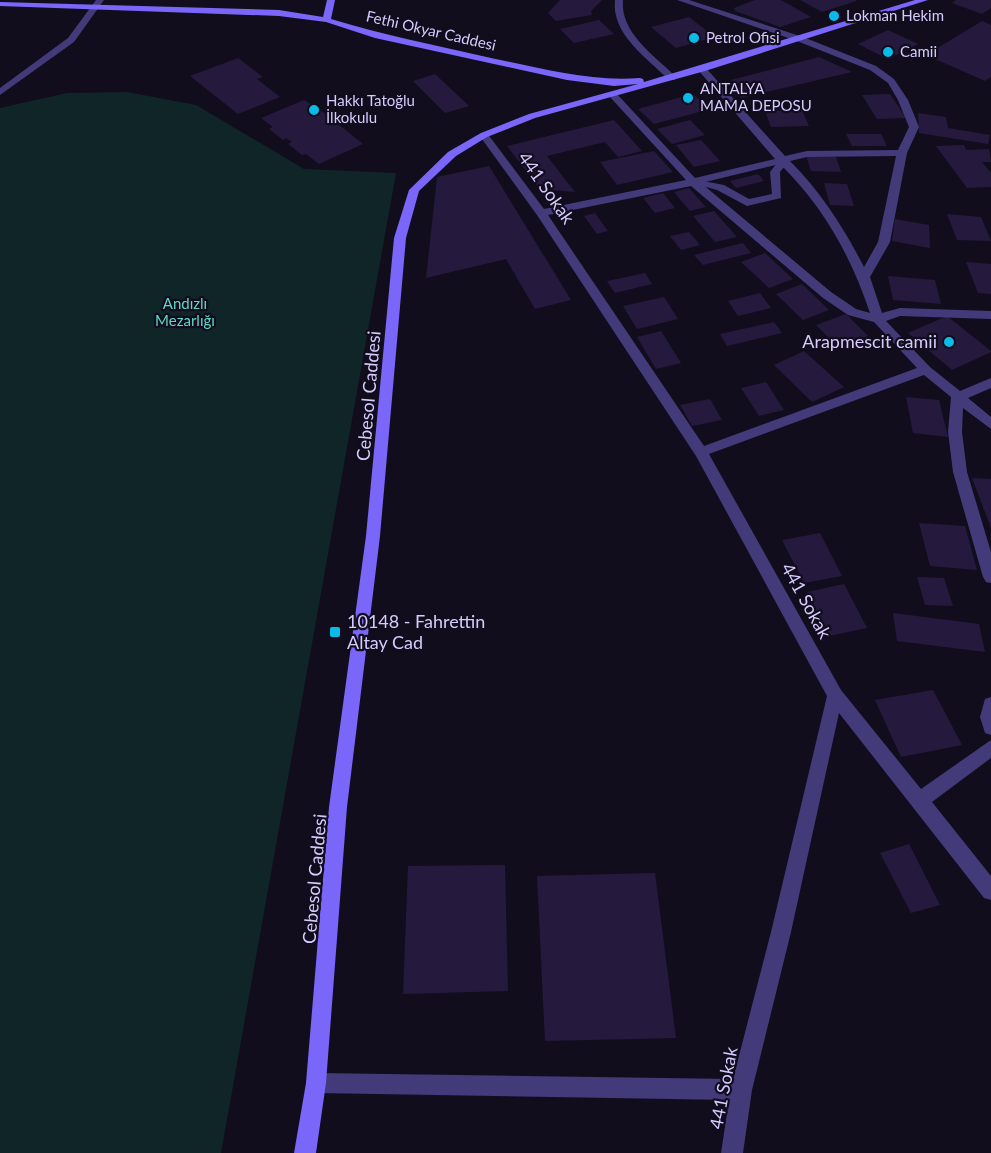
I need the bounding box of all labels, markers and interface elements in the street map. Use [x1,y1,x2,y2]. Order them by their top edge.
street label: Fethi Okyar Caddesi [365,6,498,54]
place label: Lokman Hekim [846,6,944,24]
marker: Lokman Hekim [827,9,841,23]
place label: Petrol Ofisi [706,28,780,46]
marker: Petrol Ofisi [687,31,701,45]
place label: Camii [900,42,937,60]
marker: Camii [881,45,895,59]
place label: ANTALYA MAMA DEPOSU [700,79,812,114]
place label: Hakkı Tatoğlu İlkokulu [326,91,415,126]
marker: ANTALYA MAMA DEPOSU [681,91,695,105]
marker: Hakkı Tatoğlu İlkokulu [307,103,321,117]
street label: 441 Sokak [514,147,580,228]
park label: Andızlı Mezarlığı [155,294,215,329]
street label: Cebesol Caddesi [351,330,385,462]
place label: Arapmescit camii [802,330,937,352]
marker: Arapmescit camii [942,335,956,349]
street label: 441 Sokak [777,559,837,643]
place label: 10148 - Fahrettin Altay Cad [347,610,485,653]
marker: 10148 - Fahrettin Altay Cad [328,625,342,639]
street label: Cebesol Caddesi [297,813,331,945]
street label: 441 Sokak [704,1044,742,1131]

